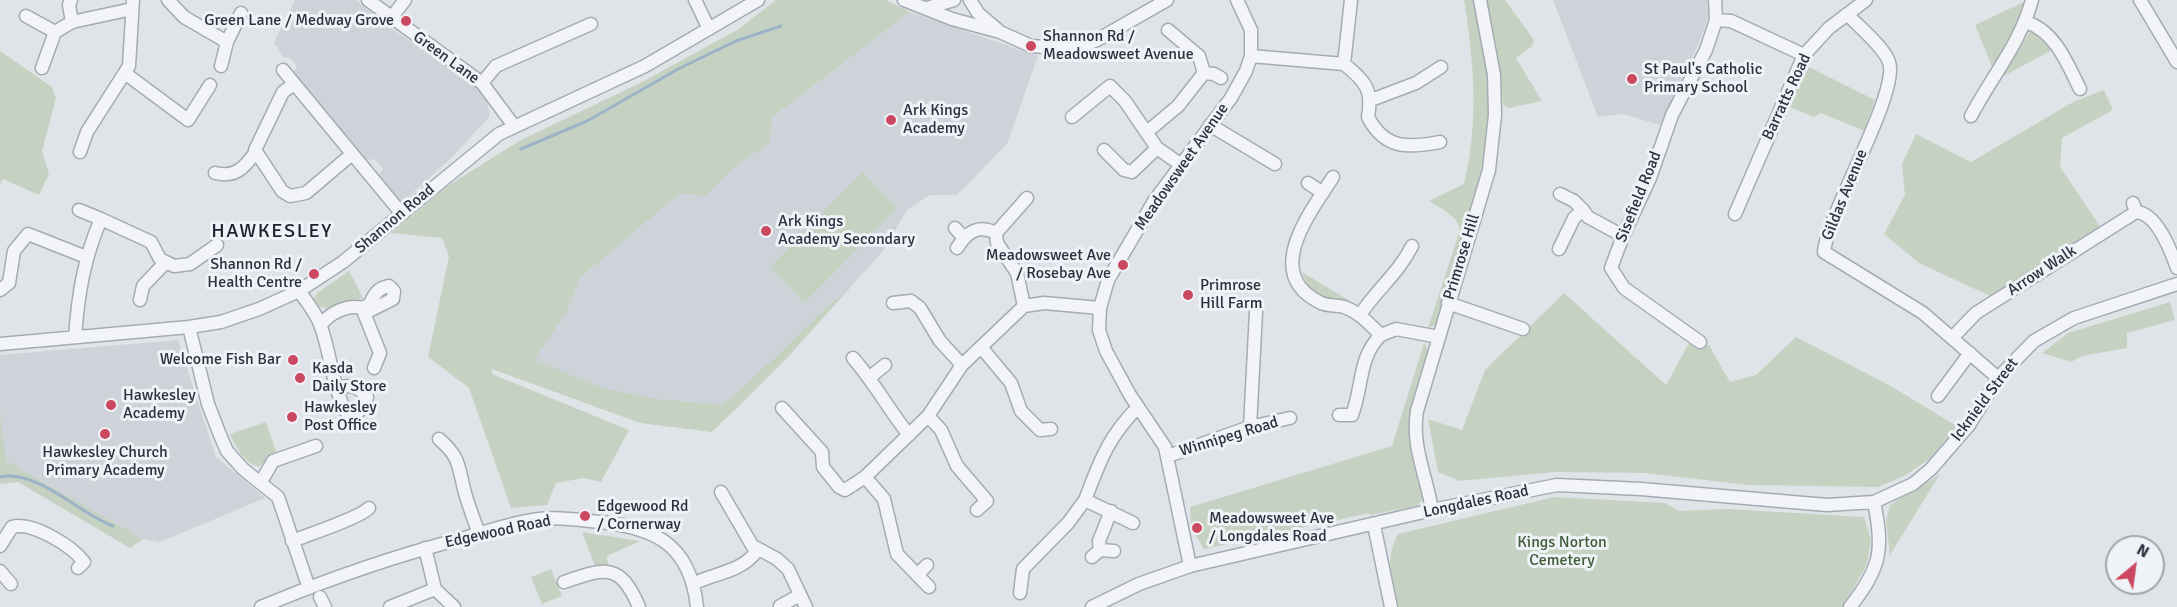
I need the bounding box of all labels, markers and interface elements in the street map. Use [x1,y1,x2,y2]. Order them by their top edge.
place label: Green Lane / Medway Grove [204,11,394,31]
marker: Green Lane / Medway Grove [399,14,413,28]
place label: Shannon Rd / Meadowsweet Avenue [1043,27,1194,65]
street label: Green Lane [409,28,483,88]
marker: Shannon Rd / Meadowsweet Avenue [1024,39,1038,53]
street label: Barratts Road [1759,51,1815,143]
place label: St Paul's Catholic Primary School [1644,60,1762,98]
marker: St Paul's Catholic Primary School [1625,72,1639,86]
street label: Meadowsweet Avenue [1131,100,1233,234]
place label: Ark Kings Academy [903,101,968,139]
marker: Ark Kings Academy [884,113,898,127]
street label: Gildas Avenue [1818,147,1872,243]
street label: Sisefield Road [1612,149,1666,245]
street label: Shannon Road [351,180,439,258]
place label: Ark Kings Academy Secondary [778,212,915,250]
street label: Primrose Hill [1440,212,1484,302]
district label: HAWKESLEY [211,220,333,244]
marker: Ark Kings Academy Secondary [759,224,773,238]
street label: Arrow Walk [2004,242,2080,300]
place label: Meadowsweet Ave / Rosebay Ave [986,246,1111,284]
place label: Shannon Rd / Health Centre [207,255,302,293]
marker: Meadowsweet Ave / Rosebay Ave [1116,258,1130,272]
marker: Shannon Rd / Health Centre [307,267,321,281]
place label: Primrose Hill Farm [1200,276,1262,314]
marker: Primrose Hill Farm [1181,288,1195,302]
place label: Welcome Fish Bar [160,350,281,370]
marker: Welcome Fish Bar [286,353,300,367]
street label: Icknield Street [1947,354,2023,446]
place label: Kasda Daily Store [312,359,386,397]
marker: Kasda Daily Store [293,371,307,385]
place label: Hawkesley Academy [123,386,196,424]
marker: Hawkesley Academy [104,398,118,412]
place label: Hawkesley Post Office [304,398,377,436]
marker: Hawkesley Post Office [285,410,299,424]
street label: Winnipeg Road [1177,413,1281,461]
marker: Hawkesley Church Primary Academy [98,427,112,441]
place label: Hawkesley Church Primary Academy [42,443,168,481]
street label: Longdales Road [1422,481,1530,523]
place label: Edgewood Rd / Cornerway [597,497,688,535]
marker: Edgewood Rd / Cornerway [578,509,592,523]
place label: Meadowsweet Ave / Longdales Road [1209,509,1334,547]
street label: Edgewood Road [443,511,553,553]
marker: Meadowsweet Ave / Longdales Road [1190,521,1204,535]
park label: Kings Norton Cemetery [1517,533,1607,571]
north arrow [2105,535,2165,595]
text: N [2133,540,2152,562]

